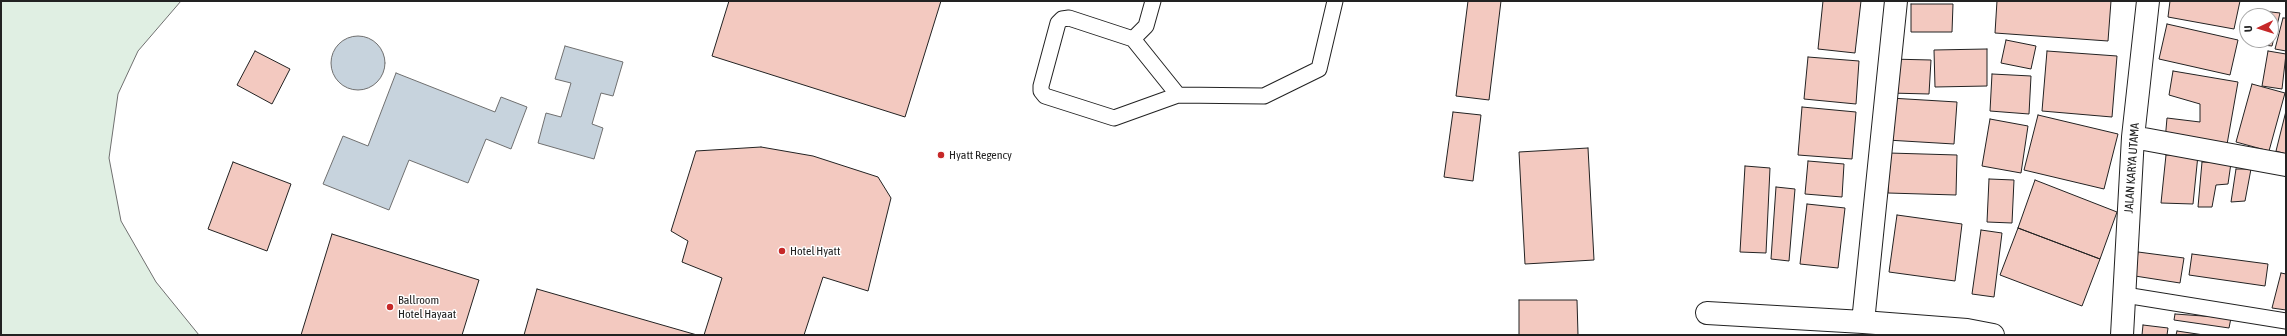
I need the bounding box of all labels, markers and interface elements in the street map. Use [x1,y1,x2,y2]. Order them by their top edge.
north arrow [2239,8,2279,48]
text: U [2242,25,2254,32]
street label: JALAN KARYA UTAMA [2122,122,2142,214]
place label: Hyatt Regency [949,148,1012,162]
marker: Hyatt Regency [936,150,946,160]
place label: Hotel Hyatt [790,244,841,258]
marker: Hotel Hyatt [777,246,787,256]
place label: Ballroom Hotel Hayaat [398,293,456,321]
marker: Ballroom Hotel Hayaat [385,302,395,312]

